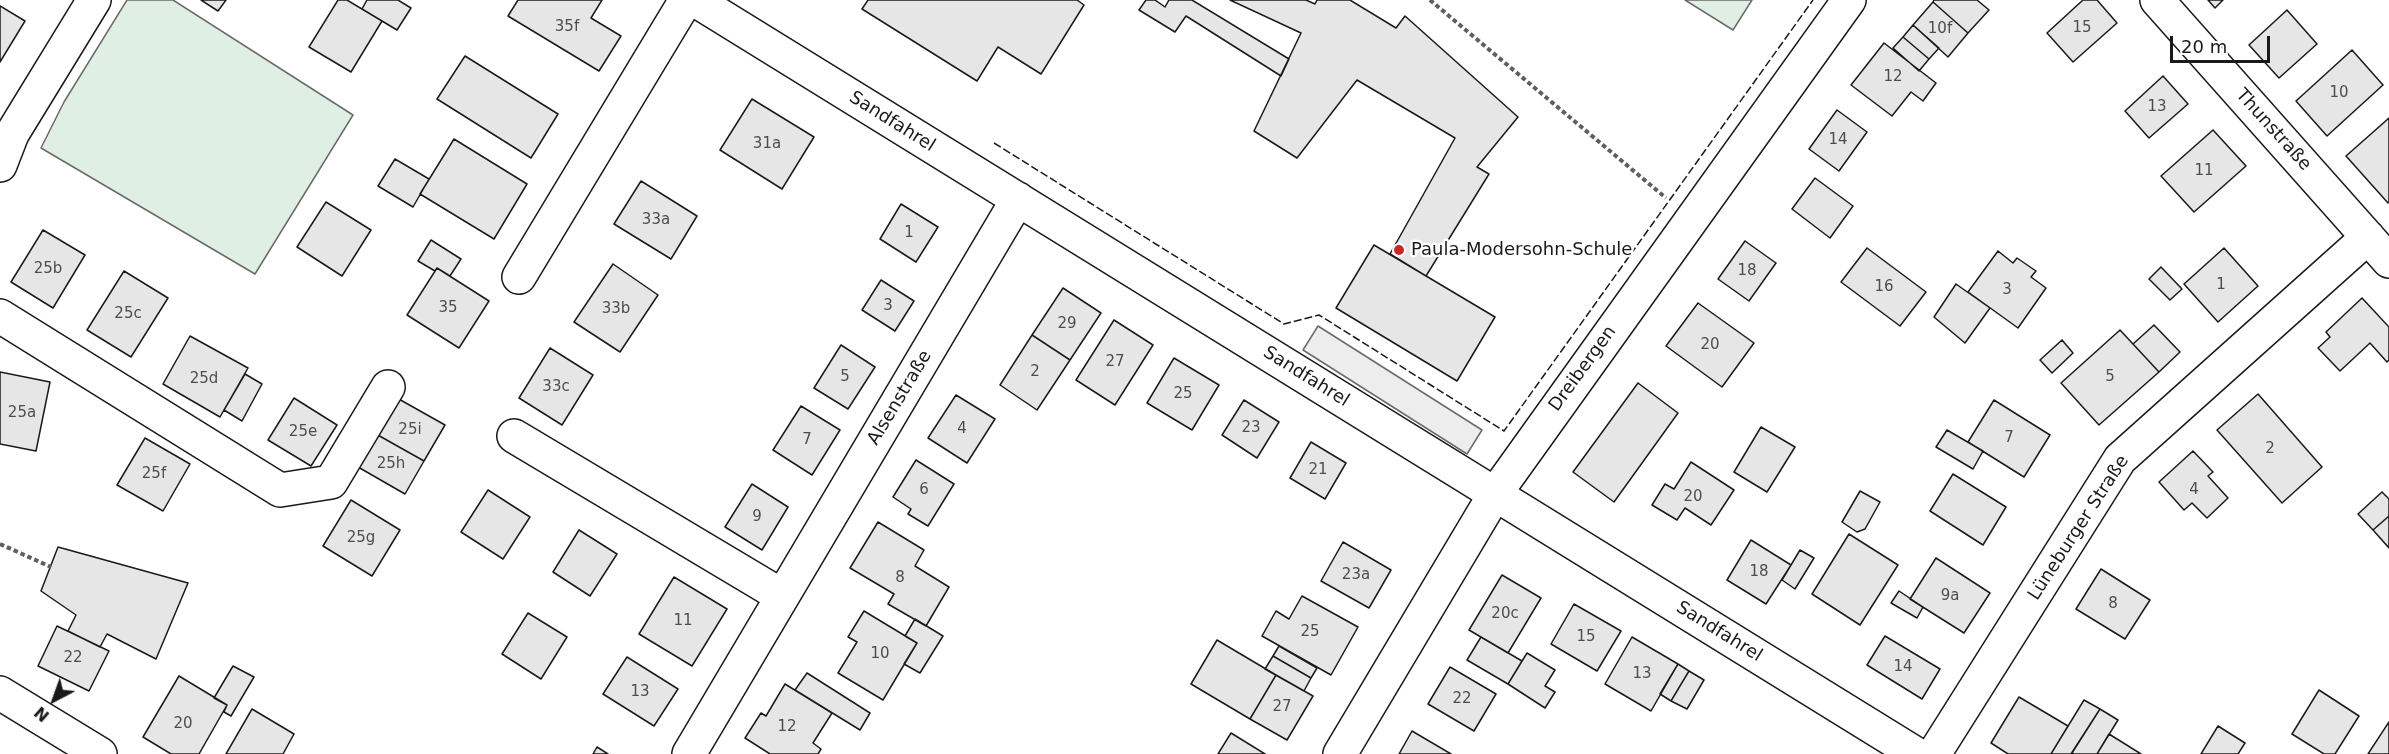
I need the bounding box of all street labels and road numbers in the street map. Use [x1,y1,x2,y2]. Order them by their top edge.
street label: Thunstraße [2231,85,2315,175]
street label: Sandfahrel [845,87,939,157]
street label: Dreibergen [1545,322,1621,416]
street label: Sandfahrel [1259,342,1353,412]
street label: Alsenstraße [863,347,937,449]
street label: Lüneburger Straße [2024,451,2134,605]
street label: Sandfahrel [1672,597,1766,667]

